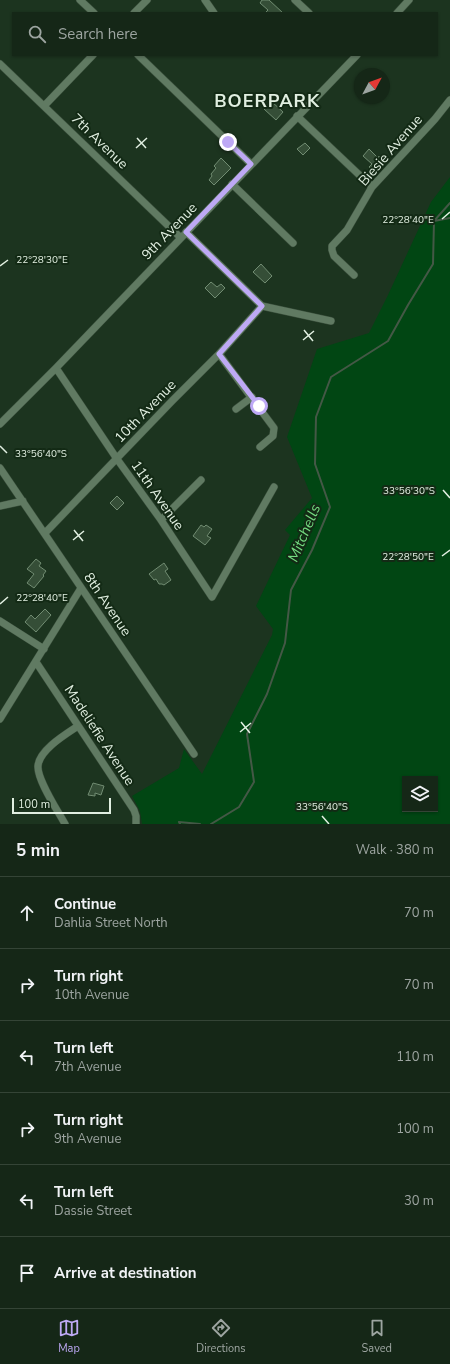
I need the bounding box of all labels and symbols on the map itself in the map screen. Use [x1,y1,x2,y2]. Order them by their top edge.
north arrow [354,68,390,104]
district label: BOERPARK [214,89,320,113]
street label: 7th Avenue [67,109,132,173]
street label: Biesie Avenue [354,111,427,190]
route end [219,133,237,151]
street label: 9th Avenue [137,199,201,264]
text: 22°28'40"E [382,213,434,227]
text: 22°28'30"E [16,253,68,267]
street label: 10th Avenue [110,376,180,447]
route start [250,397,268,415]
text: 33°56'40"S [15,447,67,461]
street label: 11th Avenue [127,457,189,534]
text: 33°56'30"S [383,484,435,498]
water label: Mitchells [283,501,325,565]
text: 22°28'50"E [382,550,434,564]
street label: 8th Avenue [79,569,136,640]
text: 22°28'40"E [16,591,68,605]
street label: Madeliefie Avenue [60,681,139,789]
scale bar [12,796,111,815]
text: 33°56'40"S [296,800,348,814]

